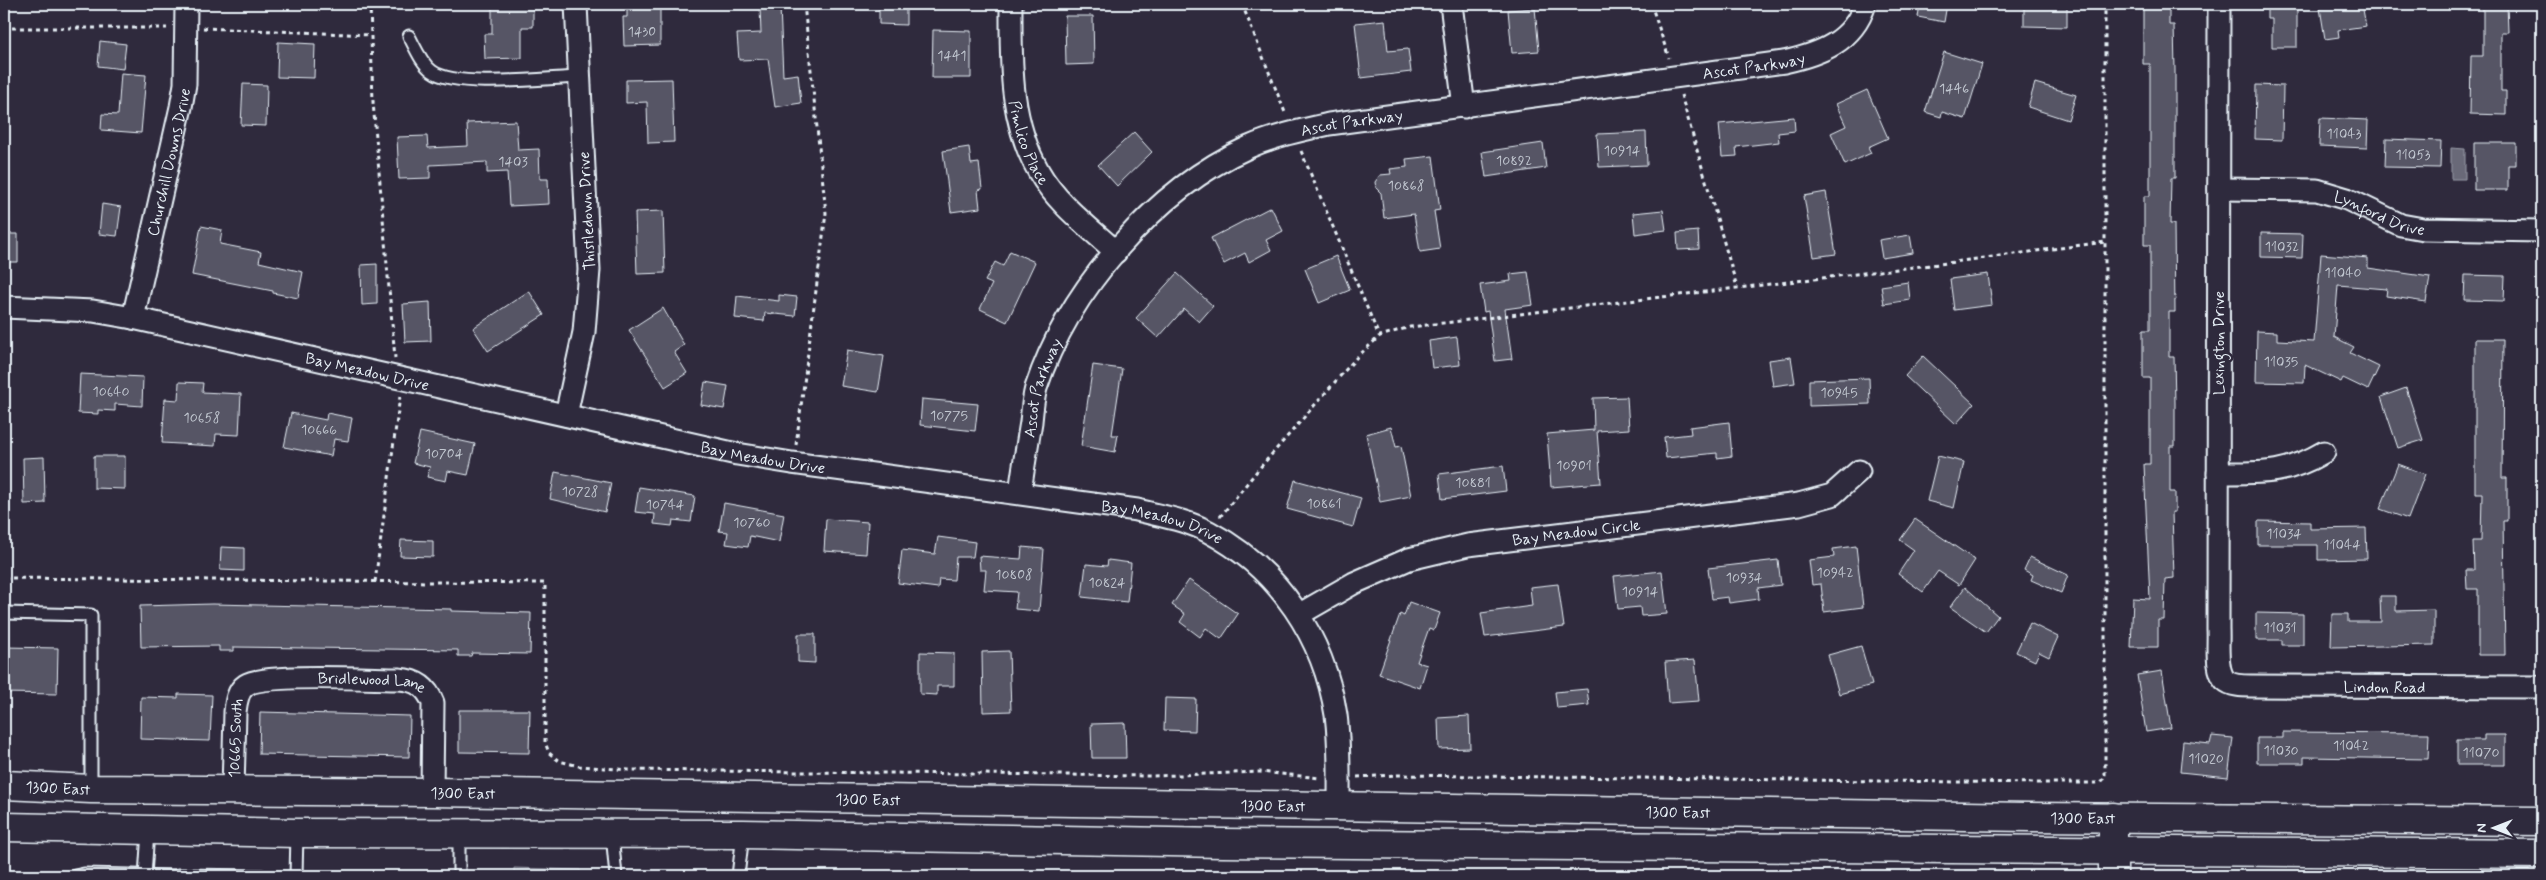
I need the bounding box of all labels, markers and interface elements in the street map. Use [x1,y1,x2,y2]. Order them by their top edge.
house number: 1430 [628,23,656,41]
house number: 1441 [937,47,967,65]
street label: Ascot Parkway [1701,48,1808,85]
house number: 1446 [1939,80,1969,98]
street label: Churchill Downs Drive [143,87,196,238]
street label: Pimlico Place [1003,99,1054,190]
street label: Ascot Parkway [1299,105,1404,142]
house number: 11043 [2327,125,2361,143]
house number: 10914 [1604,142,1641,160]
house number: 11053 [2395,146,2431,164]
street label: Thistledown Drive [574,151,601,271]
house number: 10892 [1496,152,1532,170]
house number: 1403 [498,153,528,171]
house number: 10868 [1388,177,1424,195]
street label: Lynford Drive [2331,187,2427,241]
house number: 11032 [2265,238,2299,256]
house number: 11040 [2325,264,2361,282]
street label: Lexington Drive [2209,291,2231,395]
street label: Ascot Parkway [1020,335,1067,439]
street label: Bay Meadow Drive [303,348,431,396]
house number: 11035 [2264,353,2298,371]
house number: 10640 [92,383,130,401]
house number: 10945 [1820,384,1858,402]
house number: 10775 [930,407,968,425]
house number: 10658 [184,409,220,427]
house number: 10666 [301,421,337,439]
street label: Bay Meadow Drive [698,437,826,479]
house number: 10704 [425,445,464,463]
house number: 10901 [1556,457,1592,475]
house number: 10881 [1455,474,1491,492]
house number: 10728 [562,483,598,501]
house number: 10861 [1306,495,1342,513]
house number: 10744 [646,496,685,514]
street label: Bay Meadow Drive [1100,496,1227,550]
house number: 10760 [733,514,771,532]
street label: Bay Meadow Circle [1511,515,1642,551]
house number: 11034 [2266,525,2302,543]
house number: 11044 [2323,536,2361,554]
house number: 10942 [1816,564,1854,582]
house number: 10808 [995,566,1033,584]
house number: 10934 [1726,569,1763,587]
house number: 10824 [1088,574,1126,592]
house number: 10914 [1622,583,1659,601]
house number: 11031 [2263,619,2297,637]
street label: Bridlewood Lane [318,668,432,699]
street label: Lindon Road [2343,677,2425,699]
street label: 10665 South [224,697,249,778]
house number: 11042 [2333,737,2369,755]
house number: 11030 [2263,742,2299,760]
house number: 11070 [2462,744,2500,762]
house number: 11020 [2188,750,2224,768]
street label: 1300 East [25,777,91,801]
street label: 1300 East [430,783,496,805]
street label: 1300 East [835,789,901,811]
street label: 1300 East [1240,796,1305,818]
street label: 1300 East [1645,802,1710,824]
north arrow [2468,802,2518,852]
street label: 1300 East [2050,808,2115,830]
text: N [2473,823,2491,833]

